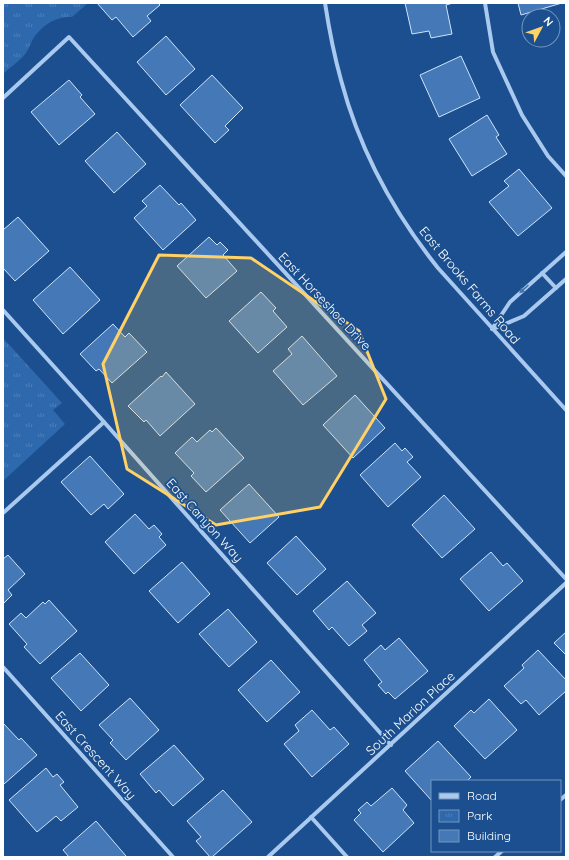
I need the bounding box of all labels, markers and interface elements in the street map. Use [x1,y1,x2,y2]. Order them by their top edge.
north arrow [521,8,561,48]
text: N [541,14,556,29]
street label: East Brooks Farms Road [416,223,524,347]
street label: East Horseshoe Drive [275,249,375,353]
one-way arrow [520,284,529,293]
street label: East Canyon Way [163,475,247,565]
street label: South Marion Place [362,668,458,758]
street label: East Crescent Way [52,708,140,802]
legend [431,780,561,852]
text: Road [467,788,497,803]
text: Park [467,808,492,823]
text: Building [467,828,511,843]

